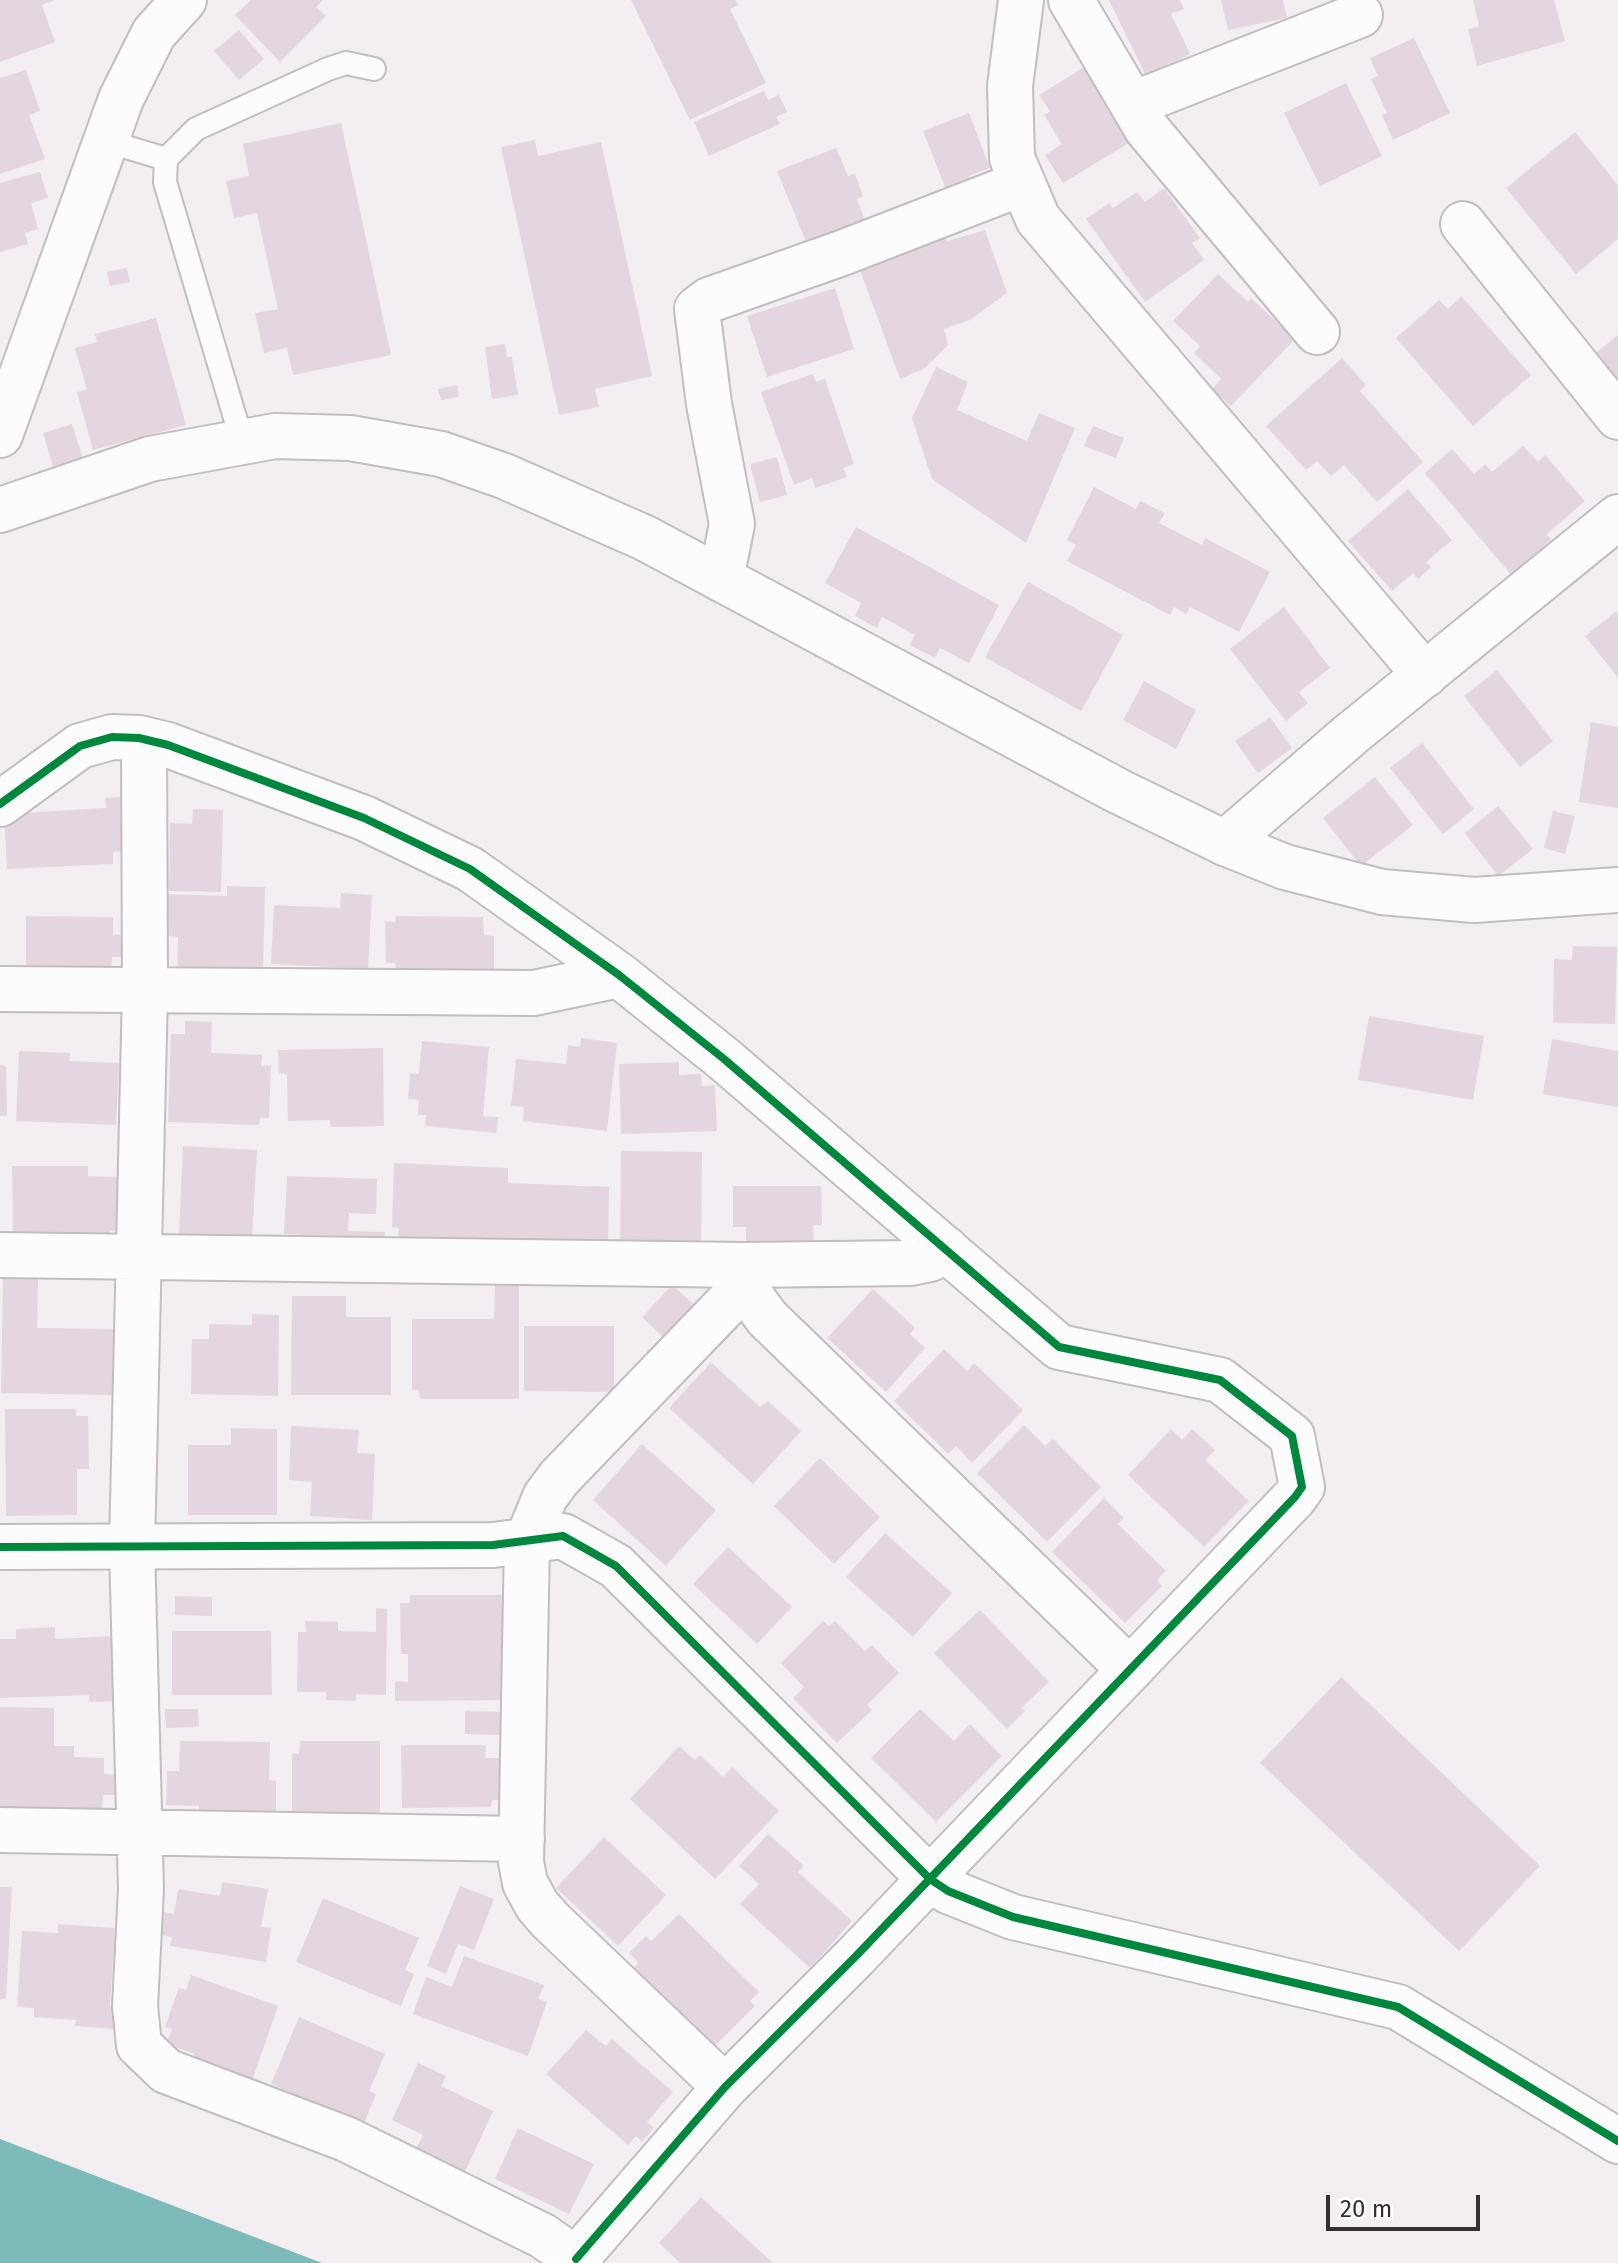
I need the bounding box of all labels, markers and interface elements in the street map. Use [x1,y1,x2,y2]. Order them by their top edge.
scale bar [1330,2179,1484,2229]
text: 20 m [1340,2195,1392,2223]

